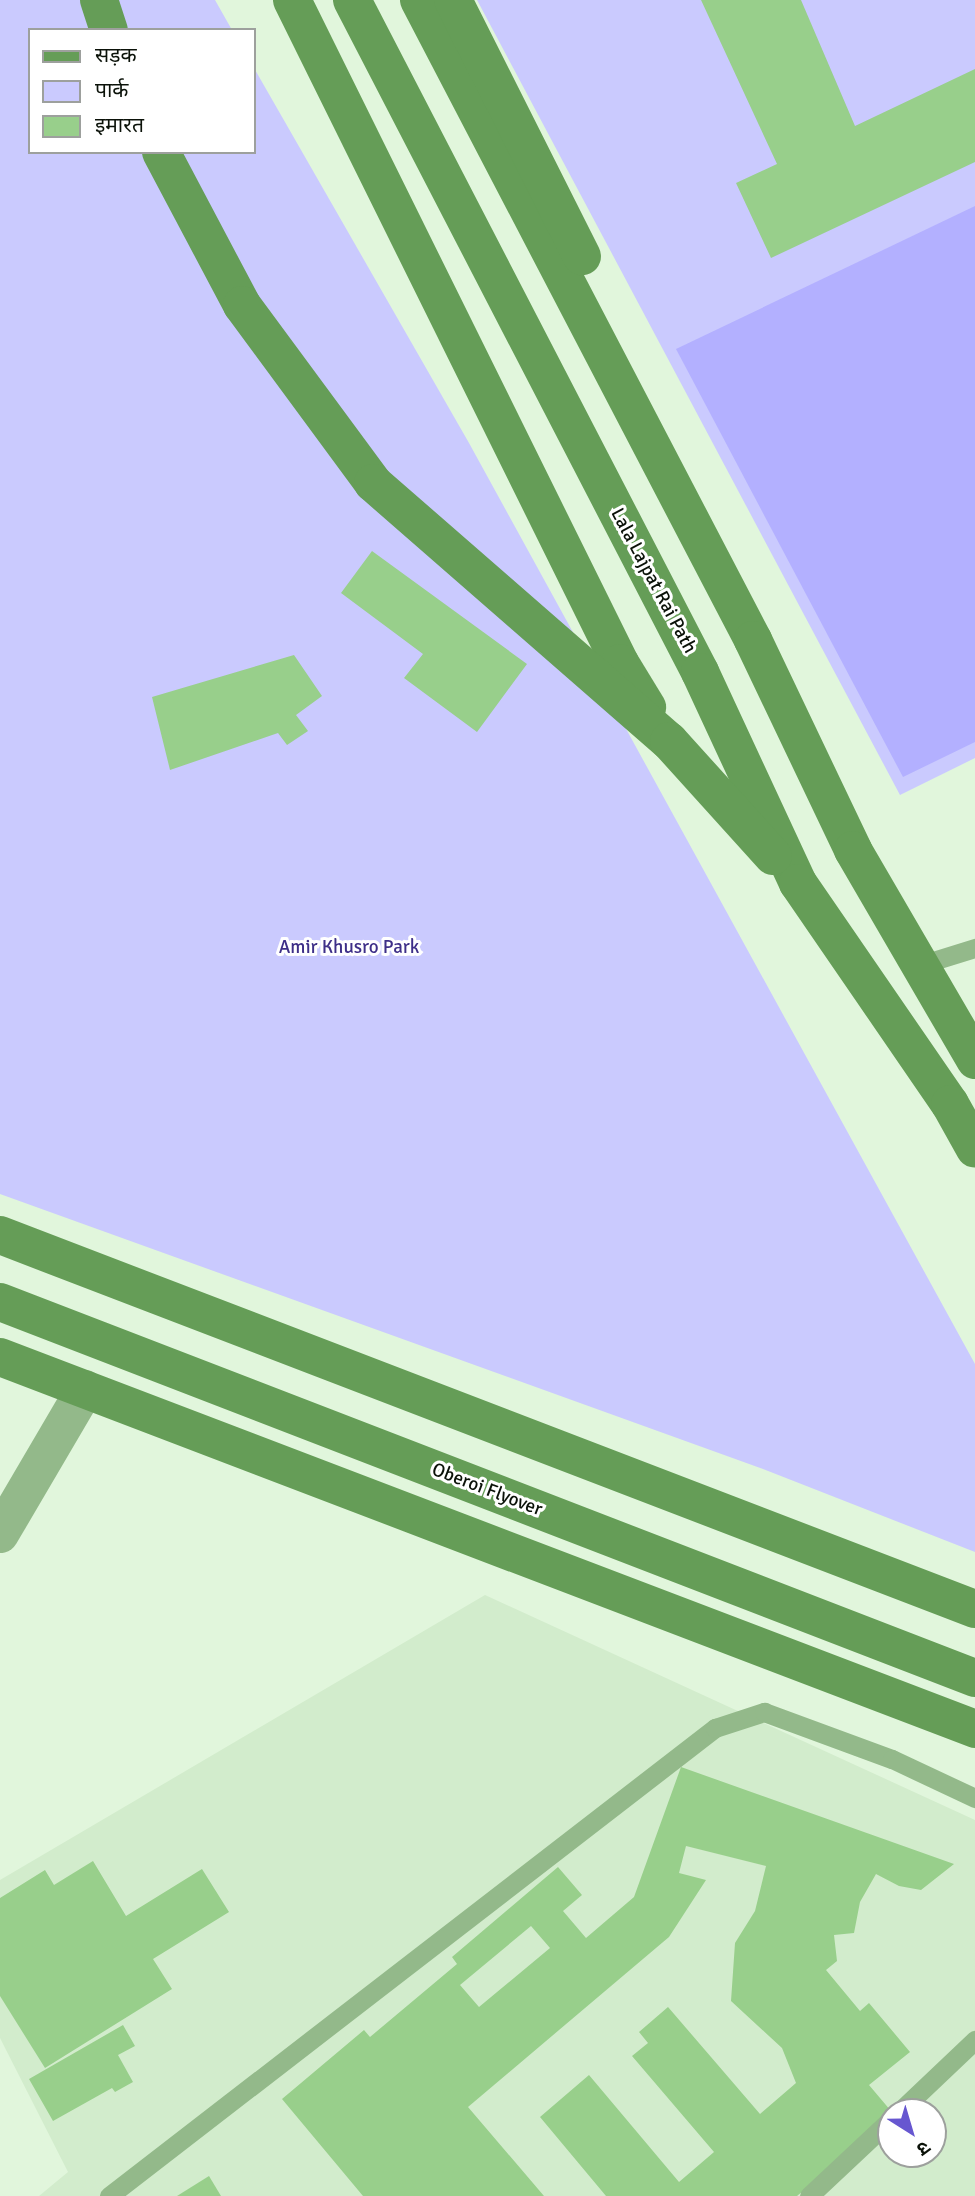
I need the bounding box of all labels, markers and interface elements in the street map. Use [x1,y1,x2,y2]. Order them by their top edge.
legend [28,28,256,154]
text: सड़क [95,42,137,68]
text: पार्क [95,77,129,103]
text: इमारत [95,112,144,138]
street label: Lala Lajpat Rai Path [605,505,701,657]
park label: Amir Khusro Park [279,937,419,959]
street label: Oberoi Flyover [429,1459,545,1521]
north arrow [877,2098,947,2168]
text: उ [912,2135,935,2161]

